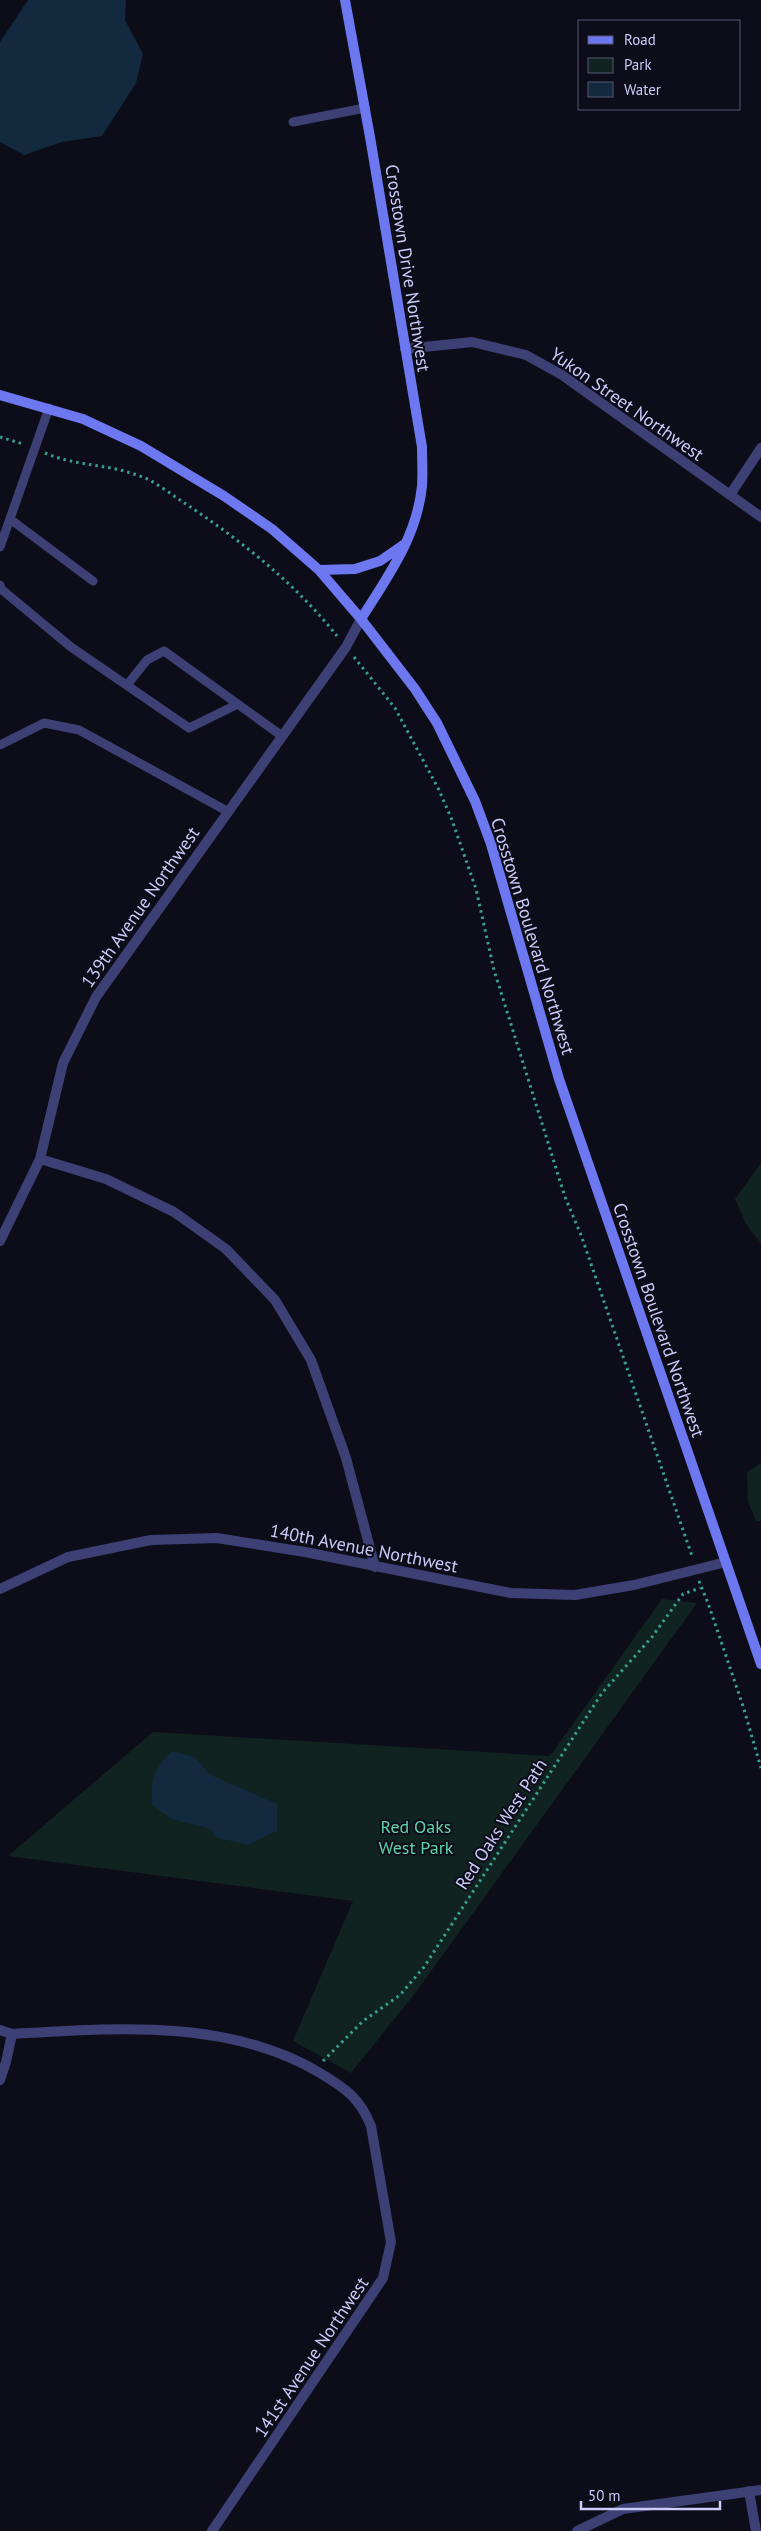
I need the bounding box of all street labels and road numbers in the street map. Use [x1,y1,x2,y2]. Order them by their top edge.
street label: Crosstown Drive Northwest [380,163,436,373]
street label: Yukon Street Northwest [546,342,708,466]
street label: Crosstown Boulevard Northwest [486,815,580,1057]
street label: 139th Avenue Northwest [76,822,204,992]
street label: Crosstown Boulevard Northwest [608,1200,710,1440]
street label: 140th Avenue Northwest [268,1519,460,1577]
street label: Red Oaks West Path [450,1754,552,1894]
street label: 141st Avenue Northwest [249,2272,373,2442]

